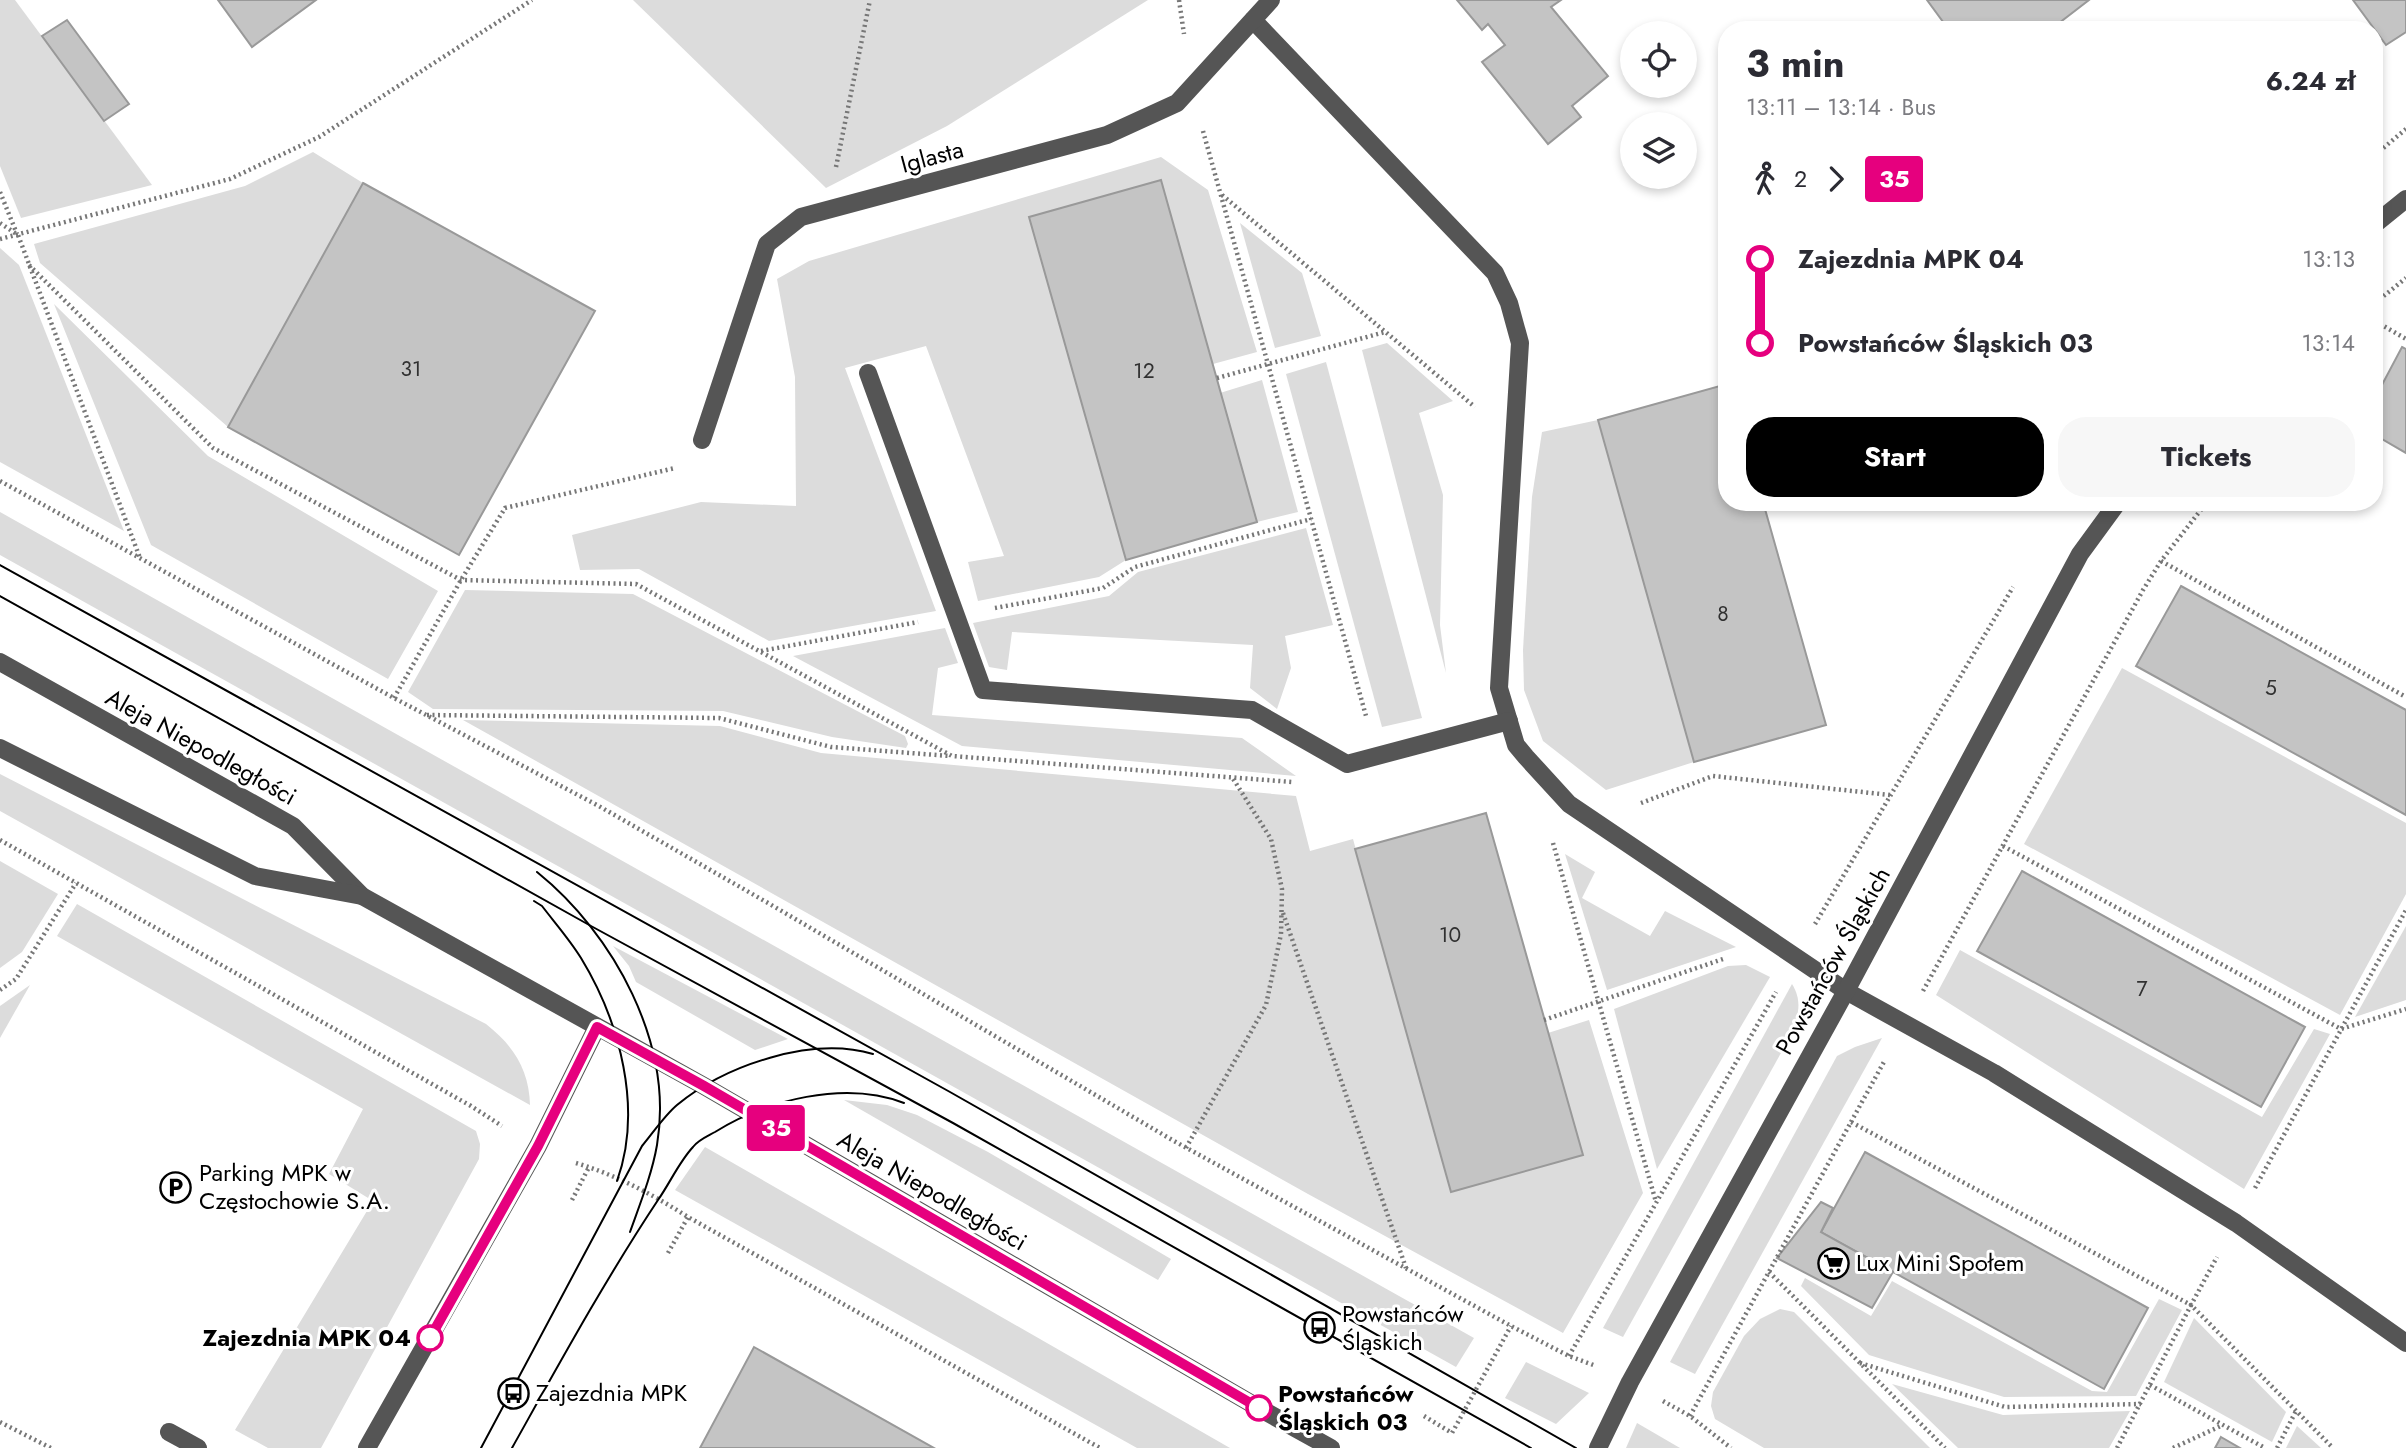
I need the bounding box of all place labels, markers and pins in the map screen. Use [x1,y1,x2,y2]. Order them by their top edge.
place label: Parking MPK w Częstochowie S.A. [199,1155,390,1218]
parking icon: Parking MPK w Częstochowie S.A. [159,1170,193,1204]
place label: Lux Mini Społem [1856,1245,2024,1280]
supermarket icon: Lux Mini Społem [1816,1246,1850,1280]
place label: Powstańców Śląskich [1342,1296,1464,1359]
bus stop icon: Powstańców Śląskich [1302,1311,1336,1345]
place label: Zajezdnia MPK 04 [202,1320,411,1355]
marker: Zajezdnia MPK 04 [417,1325,443,1351]
place label: Zajezdnia MPK [536,1375,688,1410]
bus stop icon: Zajezdnia MPK [496,1376,530,1410]
place label: Powstańców Śląskich 03 [1278,1376,1414,1439]
marker: Powstańców Śląskich 03 [1246,1395,1272,1421]

